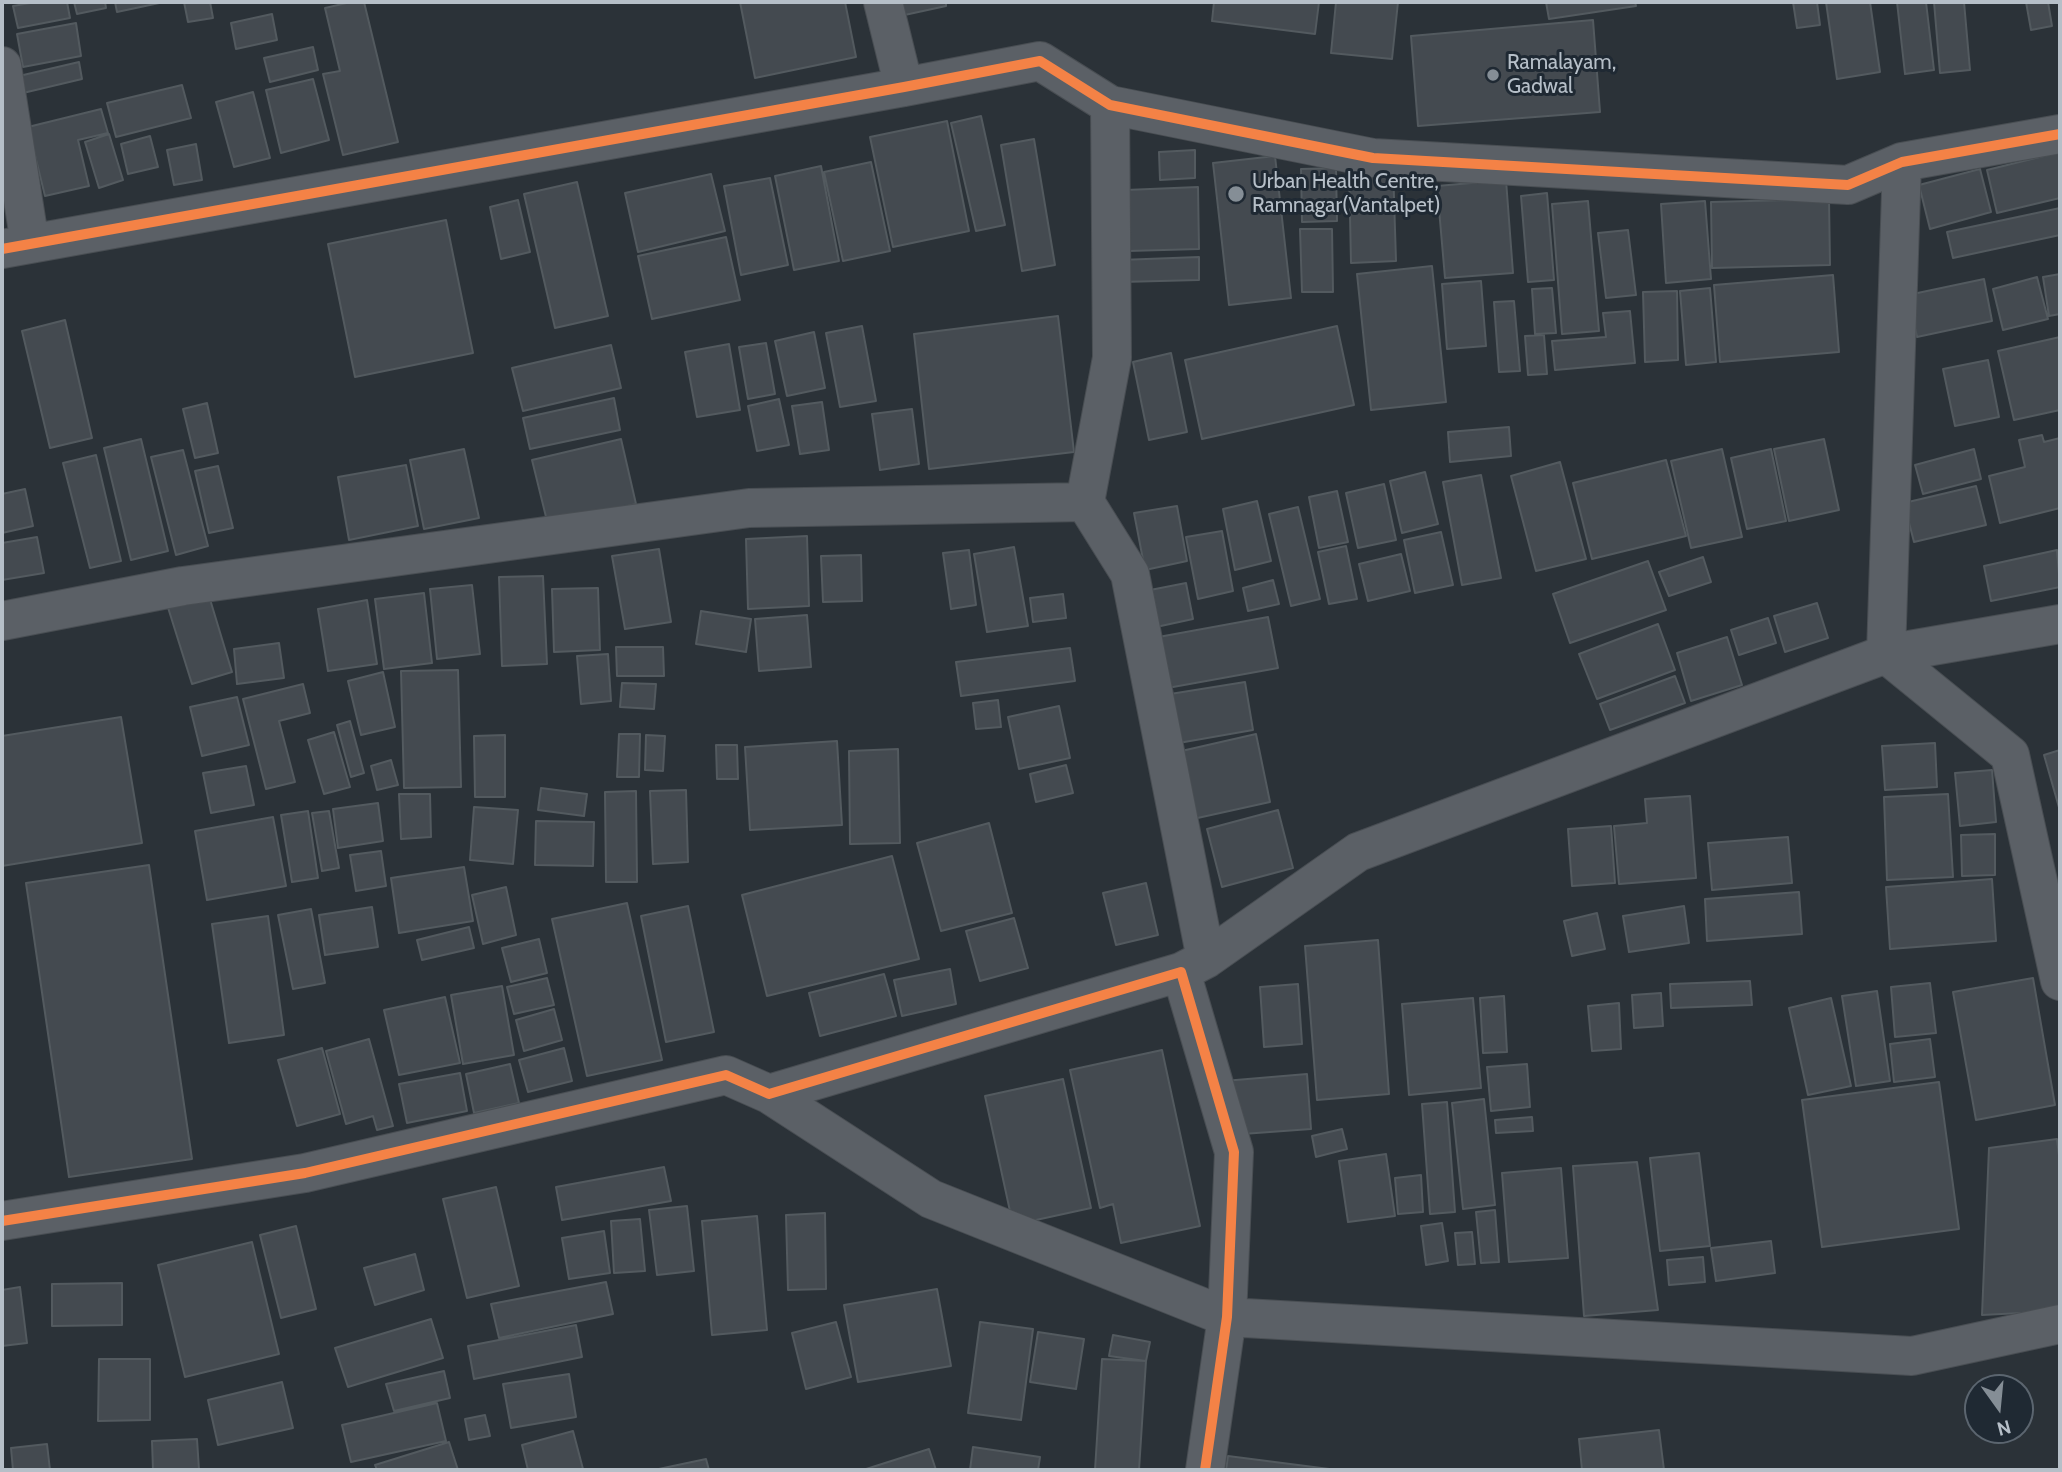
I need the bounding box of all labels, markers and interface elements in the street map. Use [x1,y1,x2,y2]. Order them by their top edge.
place label: Ramalayam, Gadwal [1507,50,1616,100]
marker: Ramalayam, Gadwal [1485,67,1501,83]
place label: Urban Health Centre, Ramnagar(Vantalpet) [1252,169,1440,219]
marker: Urban Health Centre, Ramnagar(Vantalpet) [1226,184,1246,204]
north arrow [1964,1374,2034,1444]
text: N [1995,1415,2014,1441]

